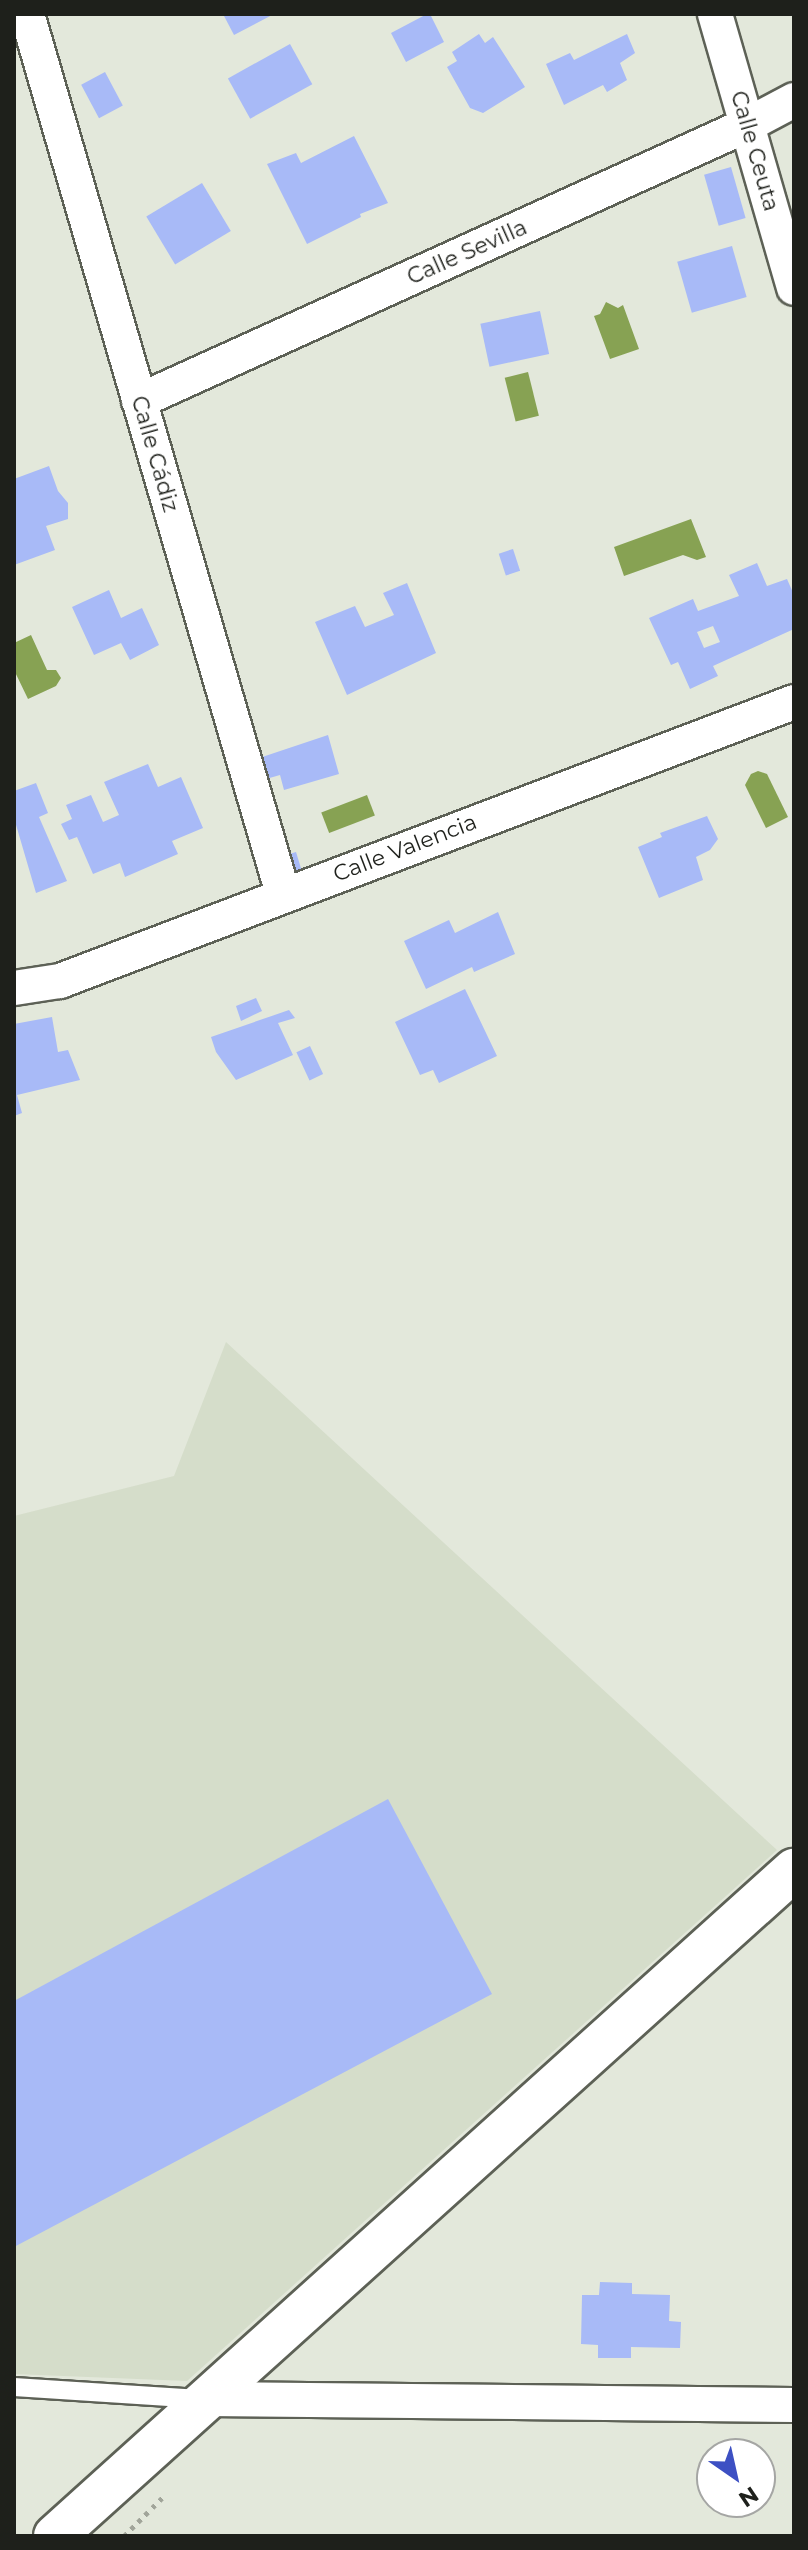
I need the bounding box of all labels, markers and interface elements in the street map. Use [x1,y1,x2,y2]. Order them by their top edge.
street label: Calle Ceuta [725,88,785,214]
street label: Calle Sevilla [403,214,531,290]
street label: Calle Cádiz [126,393,184,515]
street label: Calle Valencia [329,809,481,887]
north arrow [696,2438,776,2518]
text: N [734,2480,764,2513]

